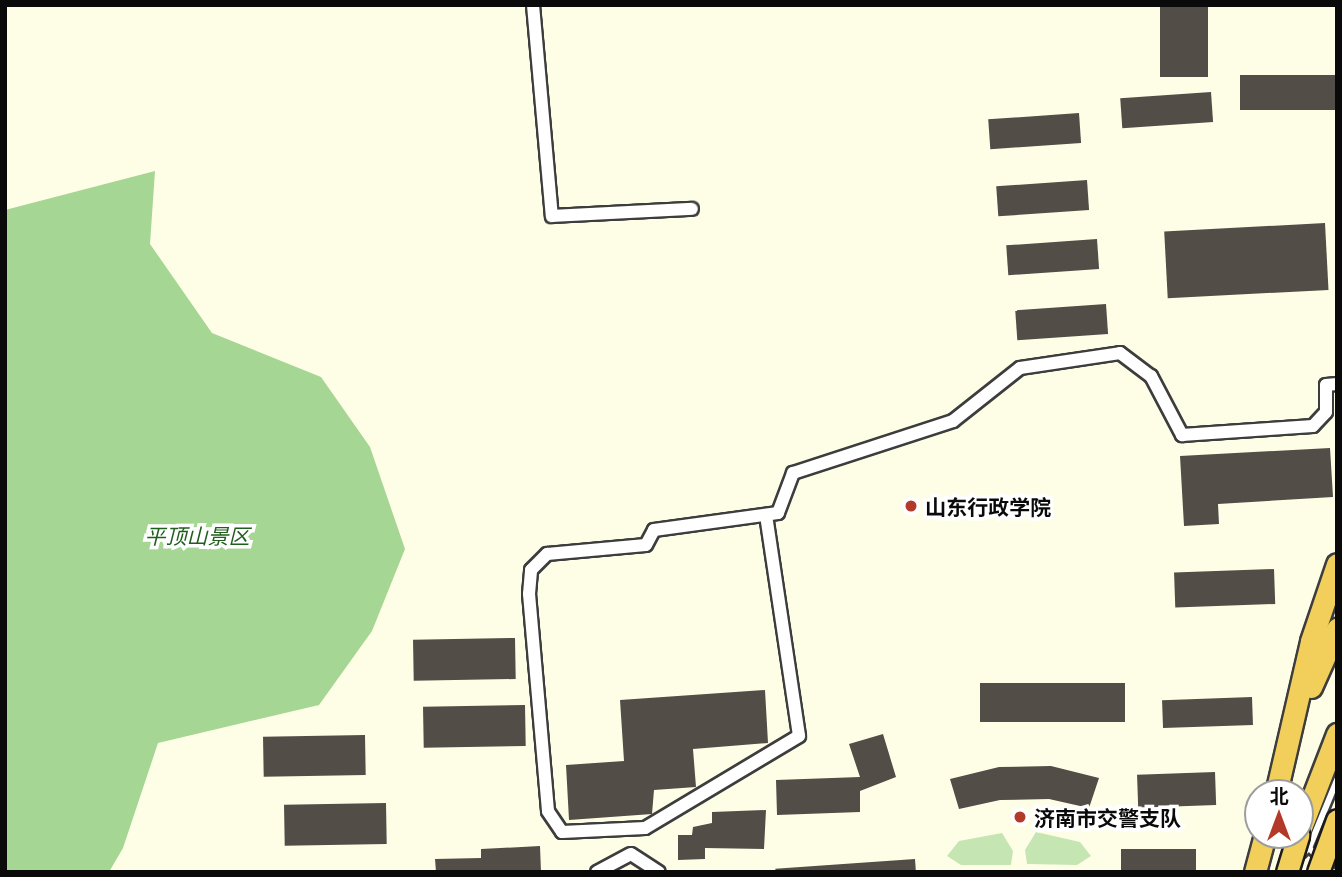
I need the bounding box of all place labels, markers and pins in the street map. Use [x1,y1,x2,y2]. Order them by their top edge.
place label: 山东行政学院 [925,493,1051,519]
marker: 山东行政学院 [903,498,919,514]
place label: 济南市交警支队 [1034,804,1181,830]
marker: 济南市交警支队 [1012,809,1028,825]

